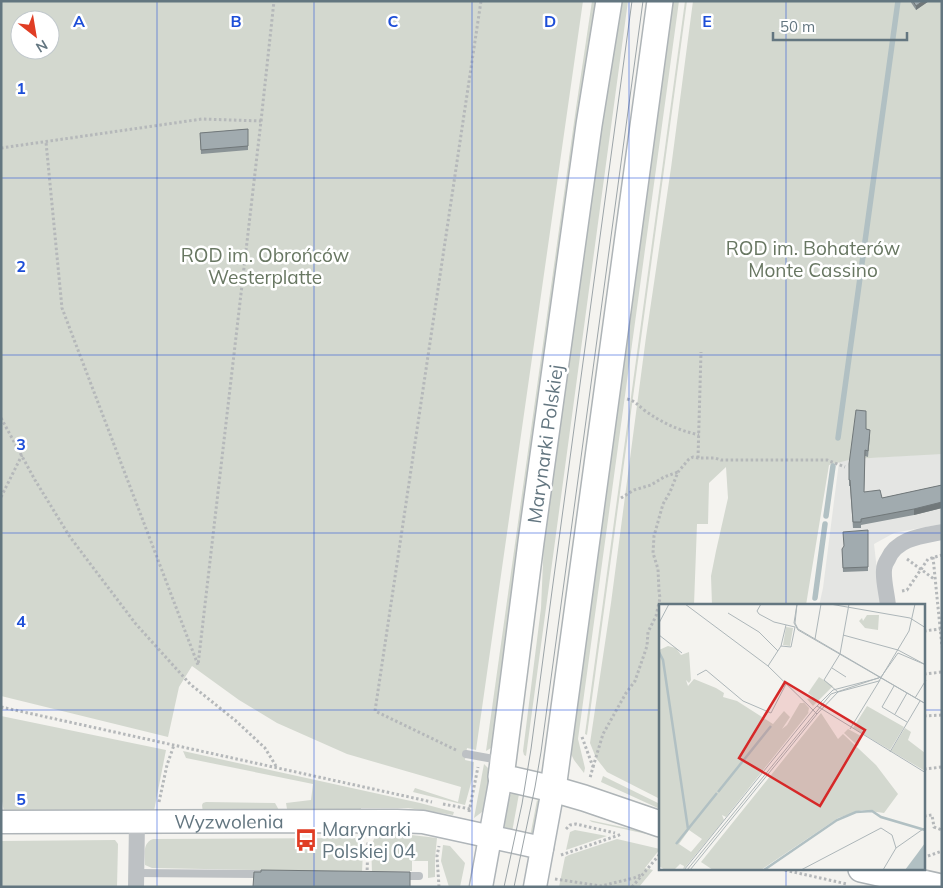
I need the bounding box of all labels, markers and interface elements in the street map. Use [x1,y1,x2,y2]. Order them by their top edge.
north arrow [10,10,60,60]
scale bar [773,10,907,42]
text: A [73,11,85,31]
text: B [230,11,242,31]
text: C [388,11,399,31]
text: D [544,11,556,31]
text: E [702,11,712,31]
text: 50 m [780,17,815,36]
text: N [33,36,51,57]
text: 1 [16,78,26,98]
park label: ROD im. Bohaterów Monte Cassino [726,236,900,282]
park label: ROD im. Obrońców Westerplatte [181,243,349,289]
text: 2 [16,256,26,276]
street label: Marynarki Polskiej [522,363,568,525]
text: 3 [16,434,26,454]
inset map [659,604,926,870]
text: 4 [16,611,26,631]
text: 5 [16,789,26,809]
street label: Wyzwolenia [174,809,284,834]
place label: Marynarki Polskiej 04 [322,817,416,863]
bus stop icon: Marynarki Polskiej 04 [293,827,319,853]

